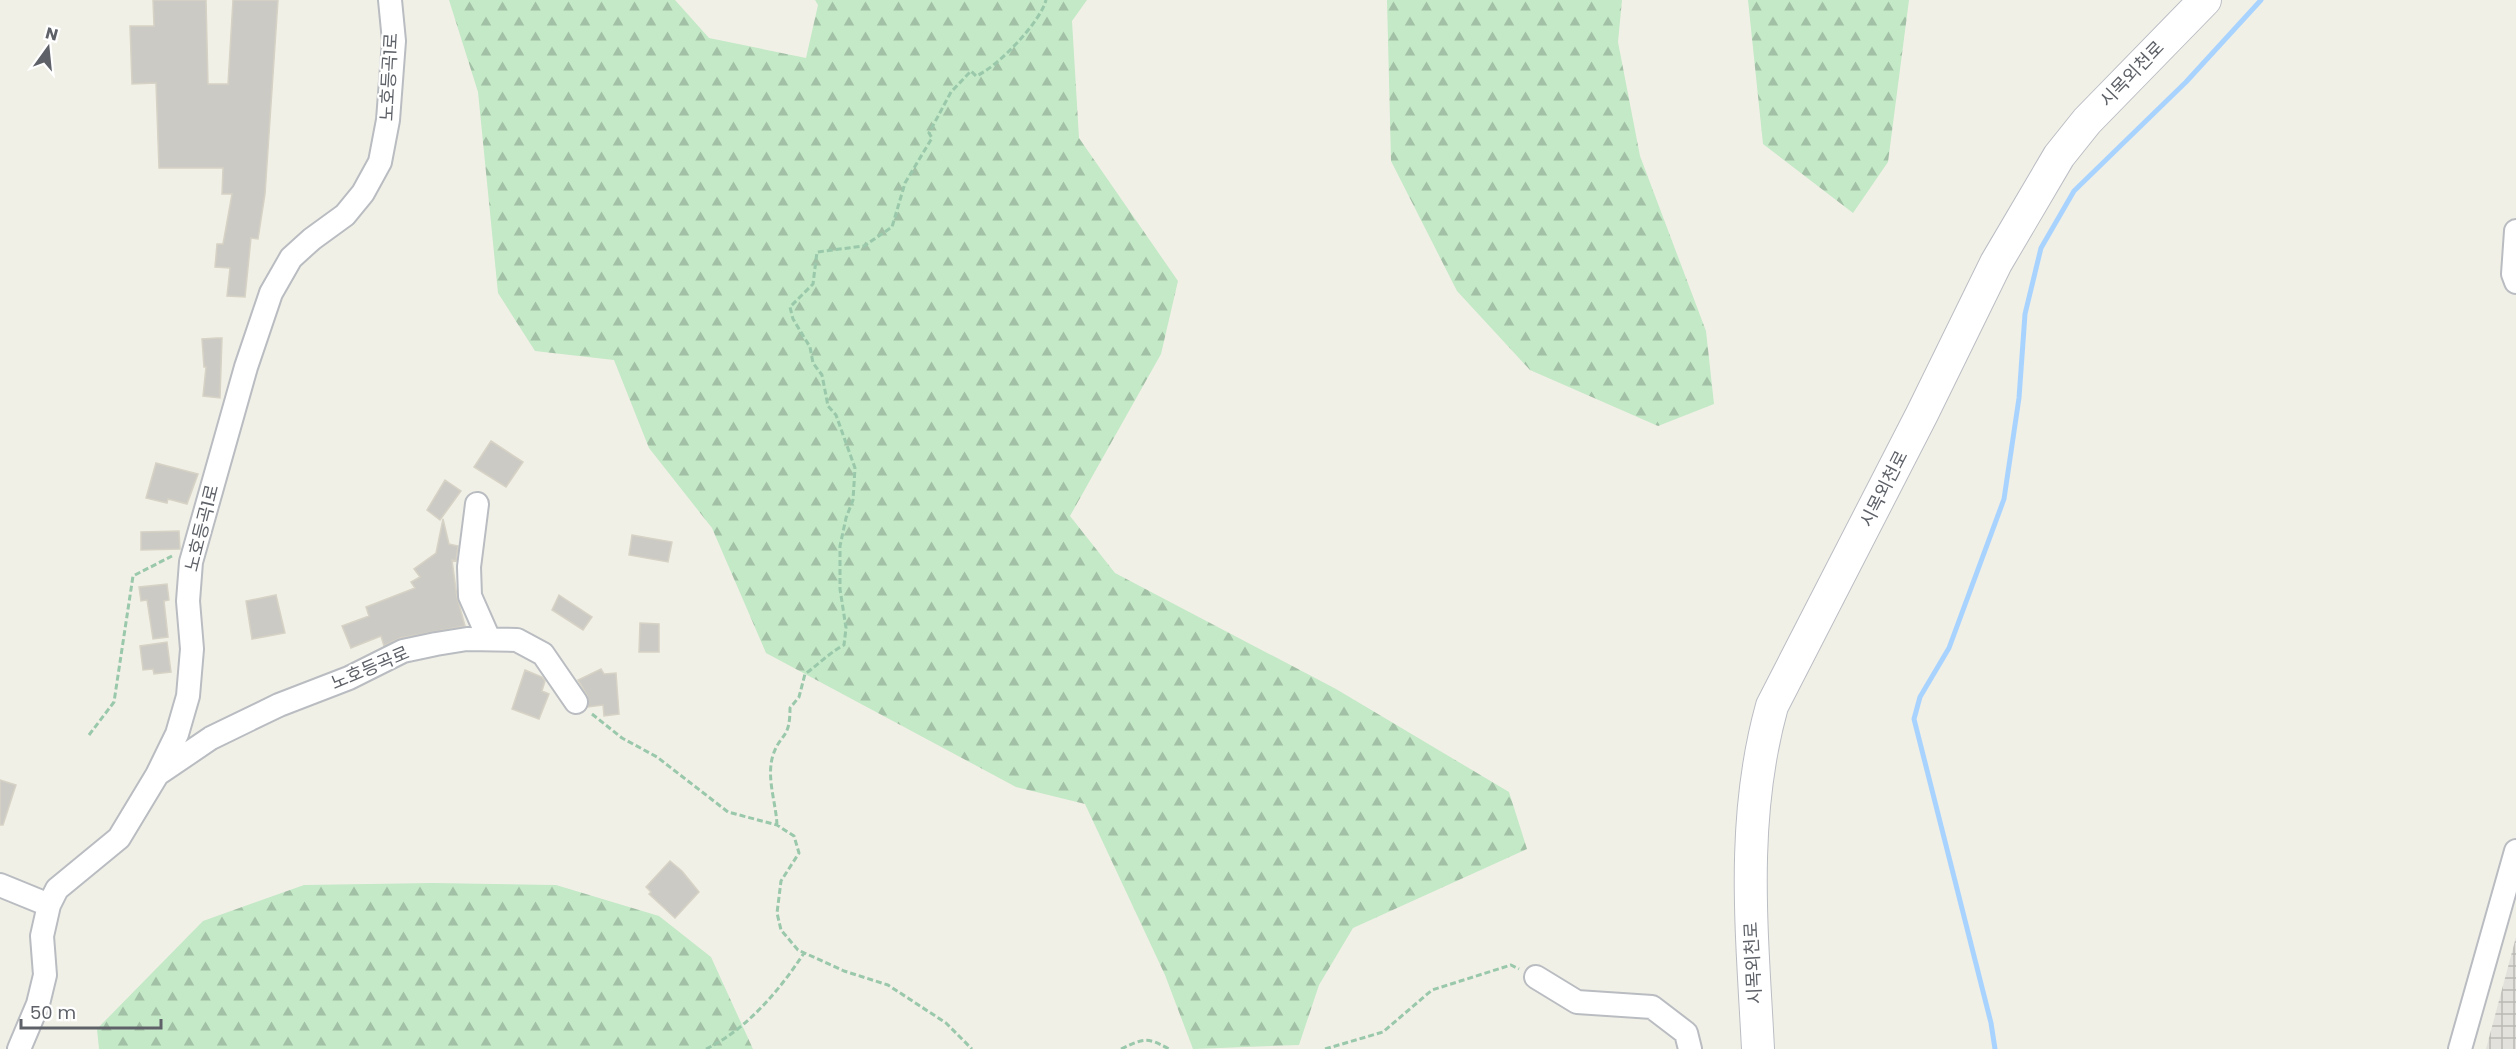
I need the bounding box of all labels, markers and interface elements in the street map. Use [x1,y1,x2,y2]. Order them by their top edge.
north arrow [18,18,78,78]
text: N [43,21,61,47]
street label: 노호등곡1로 [374,32,403,122]
street label: 시목외천로 [2094,35,2169,112]
street label: 시목외천로 [1854,446,1913,531]
street label: 노호등곡1로 [179,482,224,574]
street label: 노호등곡로 [327,640,413,695]
street label: 시목외천로 [1738,921,1767,1005]
scale bar [21,992,160,1030]
text: 50 m [30,1000,76,1025]

